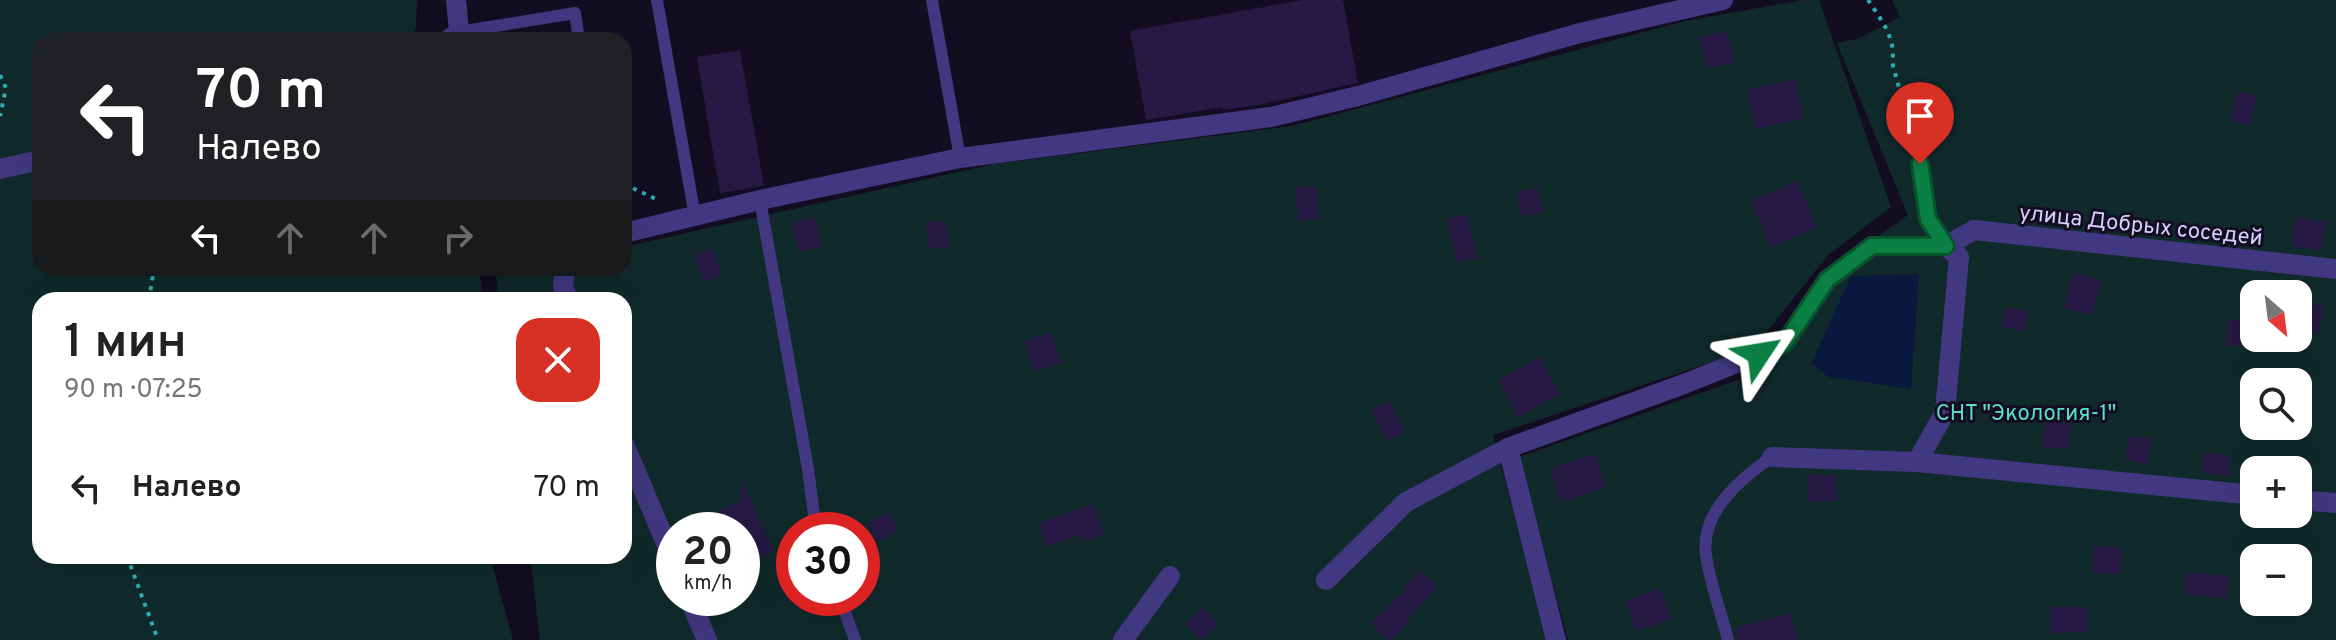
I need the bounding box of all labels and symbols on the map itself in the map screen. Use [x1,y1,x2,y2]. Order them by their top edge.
pin [1886,82,1954,164]
street label: улица Добрых соседей [2018,200,2264,253]
north arrow [2240,280,2312,352]
position arrow [1717,312,1801,396]
park label: СНТ "Экология-1" [1936,401,2116,428]
speed limit sign: 30 [776,512,880,616]

